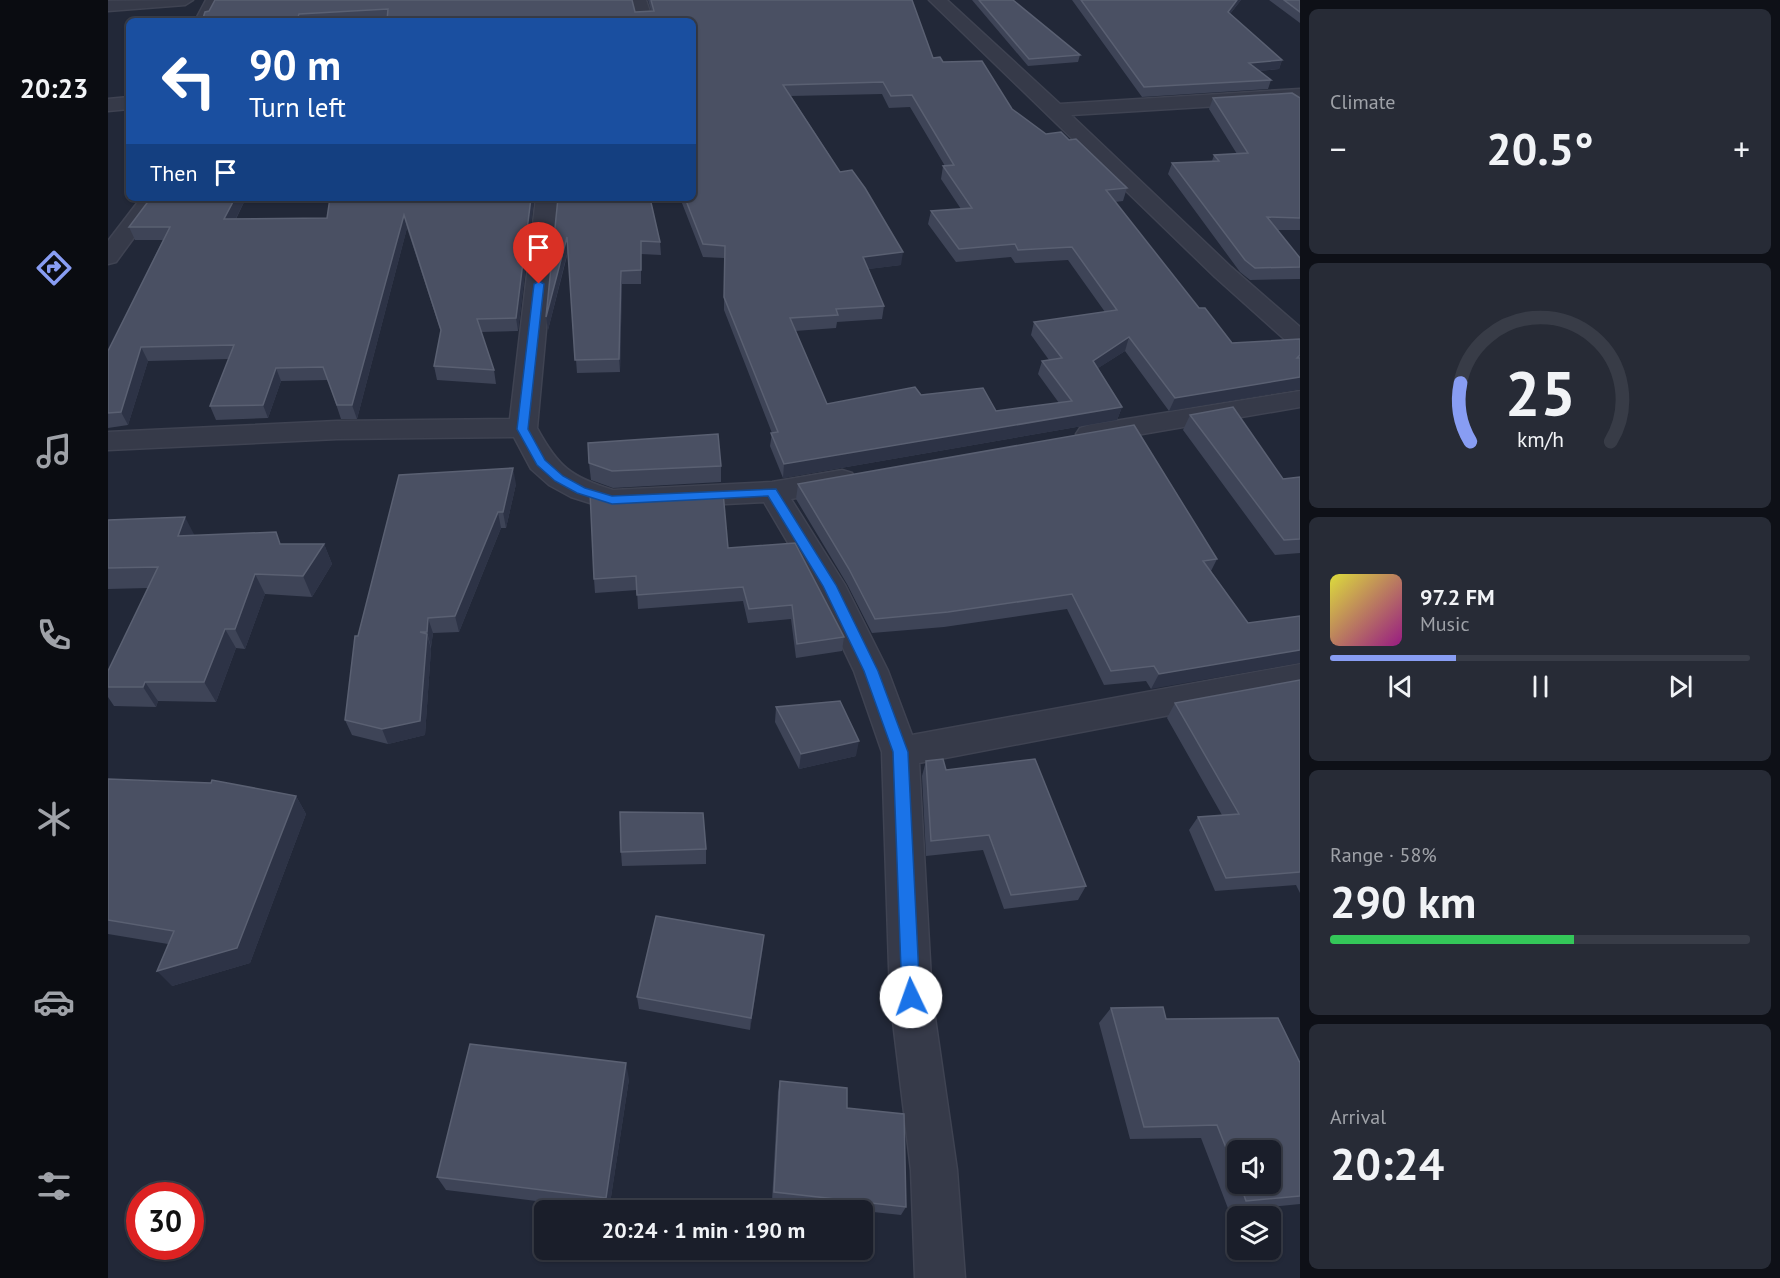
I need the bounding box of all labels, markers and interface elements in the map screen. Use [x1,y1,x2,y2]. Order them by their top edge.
text: 90 m [249,37,341,92]
icon: left [150,42,228,120]
text: 20:23 [20,71,88,105]
text: Climate [1330,89,1396,115]
text: Turn left [249,90,346,124]
text: 20.5° [1486,119,1594,177]
text: − [1330,127,1347,170]
text: + [1733,127,1750,170]
icon: arrive [209,156,242,189]
text: Then [150,159,197,187]
pin [513,222,564,284]
icon: arrive [522,231,555,264]
icon: directions [33,247,75,289]
text: 25 [1505,352,1575,433]
text: km/h [1516,426,1563,454]
icon: music [33,430,75,472]
text: 97.2 FM [1420,583,1495,611]
text: Music [1420,611,1469,637]
icon: phone [33,614,75,656]
icon: previous [1384,670,1417,703]
icon: pause [1524,670,1557,703]
icon: next [1664,670,1697,703]
icon: climate [33,798,75,840]
text: Range · 58% [1330,842,1437,868]
text: 290 km [1330,872,1476,930]
position arrow [879,965,943,1029]
icon: car [33,981,75,1023]
text: Arrival [1330,1104,1386,1130]
text: 20:24 [1330,1134,1444,1192]
map controls [1227,1140,1281,1260]
button: sound [1227,1140,1281,1194]
icon: filters [33,1165,75,1207]
speed limit sign: 30 [126,1182,204,1260]
button: layers [1227,1206,1281,1260]
text: 20:24 · 1 min · 190 m [602,1216,805,1244]

